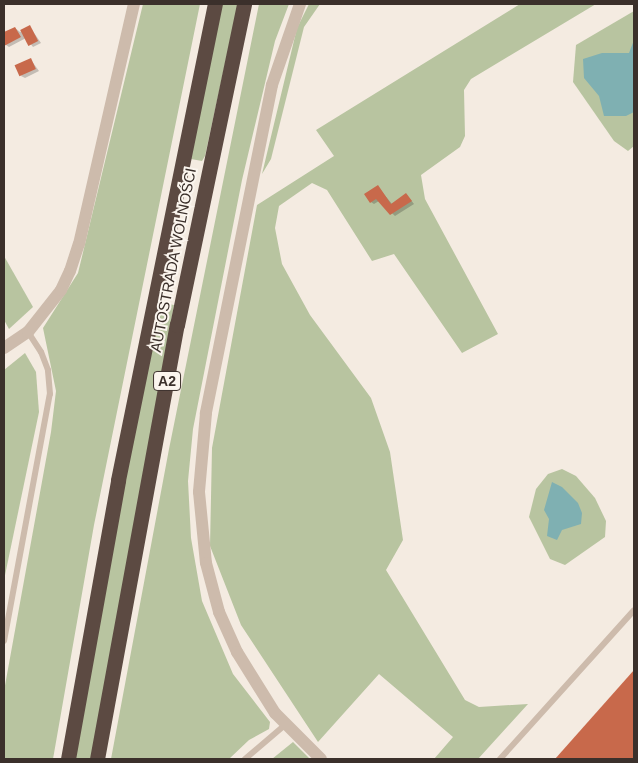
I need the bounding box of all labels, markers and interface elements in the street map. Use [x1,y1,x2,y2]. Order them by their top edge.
street label: AUTOSTRADA WOLNOŚCI [146,166,200,354]
road number: A2 [152,370,182,392]

